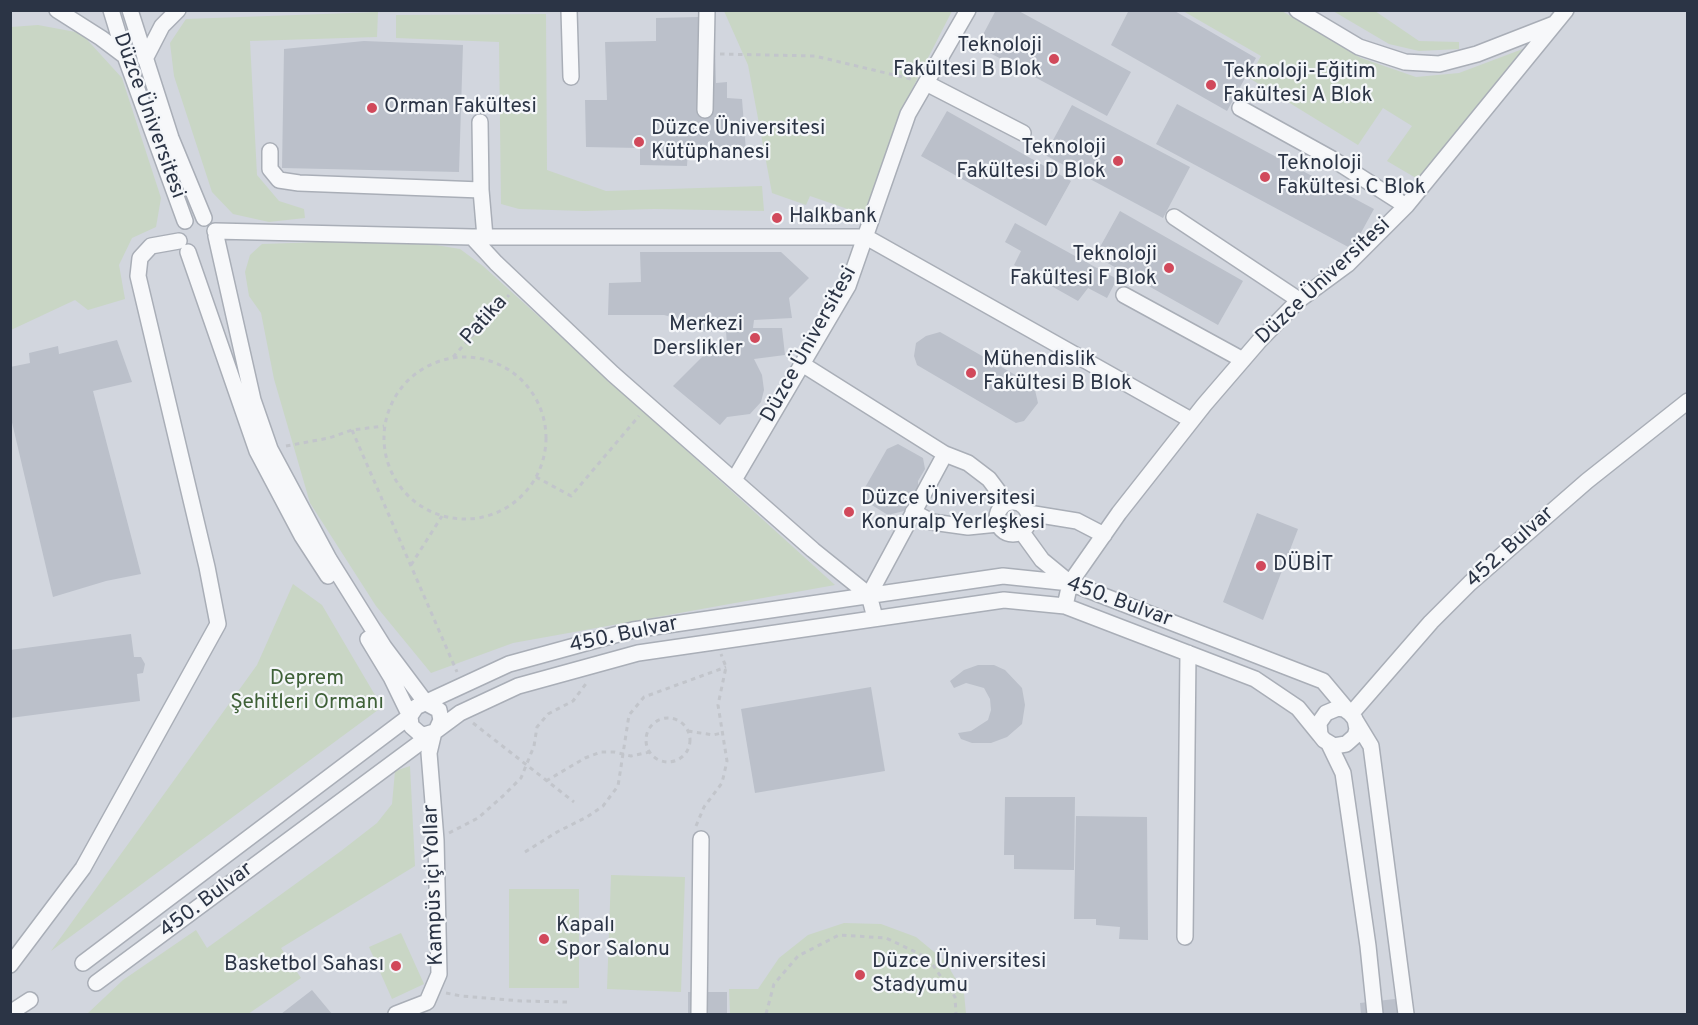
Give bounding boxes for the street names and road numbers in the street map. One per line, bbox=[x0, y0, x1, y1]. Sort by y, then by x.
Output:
street label: Düzce Üniversitesi bbox=[106, 30, 190, 202]
street label: Düzce Üniversitesi bbox=[1252, 213, 1396, 351]
street label: Düzce Üniversitesi bbox=[757, 263, 863, 427]
street label: Patika bbox=[456, 291, 514, 351]
street label: 452. Bulvar bbox=[1462, 502, 1560, 594]
street label: 450. Bulvar bbox=[1063, 572, 1175, 634]
street label: 450. Bulvar bbox=[568, 612, 680, 660]
street label: Kampüs içi Yollar bbox=[420, 804, 450, 966]
street label: 450. Bulvar bbox=[155, 858, 259, 944]

